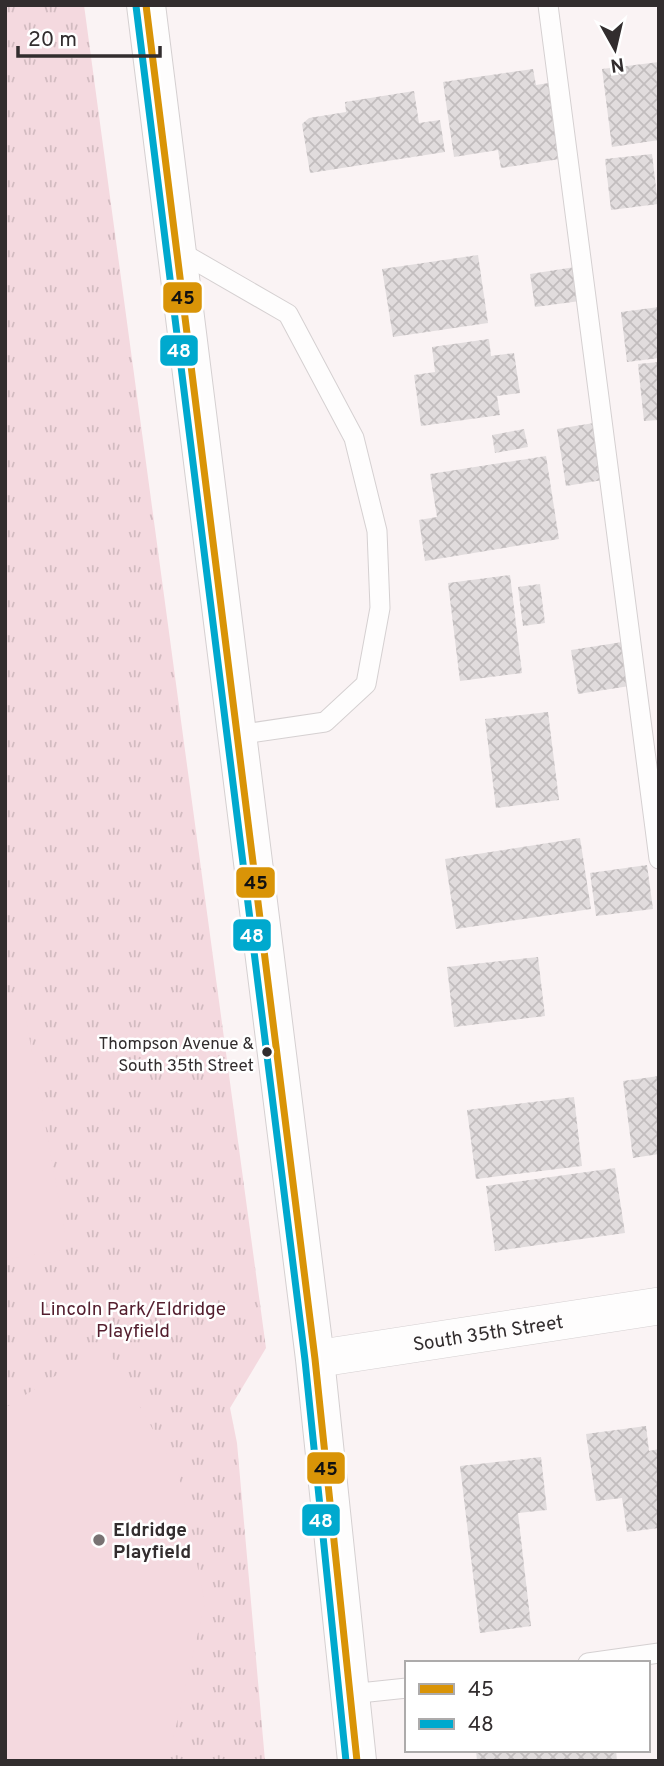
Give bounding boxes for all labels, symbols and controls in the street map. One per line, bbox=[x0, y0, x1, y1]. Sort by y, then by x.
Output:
scale bar bbox=[18, 14, 159, 58]
north arrow bbox=[580, 14, 650, 84]
text: 20 m bbox=[28, 27, 77, 54]
text: N bbox=[609, 51, 626, 77]
line badge: 45 bbox=[162, 281, 203, 314]
text: 45 bbox=[171, 287, 195, 311]
line badge: 48 bbox=[159, 334, 199, 367]
text: 48 bbox=[167, 340, 191, 364]
line badge: 45 bbox=[235, 866, 276, 899]
text: 45 bbox=[244, 872, 268, 896]
line badge: 48 bbox=[232, 918, 272, 952]
text: 48 bbox=[240, 925, 264, 949]
place label: Thompson Avenue & South 35th Street bbox=[98, 1034, 254, 1078]
marker: Thompson Avenue & South 35th Street bbox=[260, 1045, 274, 1059]
park label: Lincoln Park/Eldridge Playfield bbox=[40, 1298, 226, 1344]
street label: South 35th Street bbox=[411, 1311, 565, 1358]
line badge: 45 bbox=[306, 1451, 346, 1485]
text: 45 bbox=[314, 1458, 338, 1482]
line badge: 48 bbox=[301, 1503, 341, 1537]
text: 48 bbox=[309, 1510, 333, 1534]
place label: Eldridge Playfield bbox=[113, 1519, 191, 1565]
marker: Eldridge Playfield bbox=[91, 1532, 107, 1548]
legend bbox=[405, 1661, 650, 1752]
text: 45 bbox=[468, 1677, 494, 1704]
text: 48 bbox=[468, 1712, 494, 1739]

